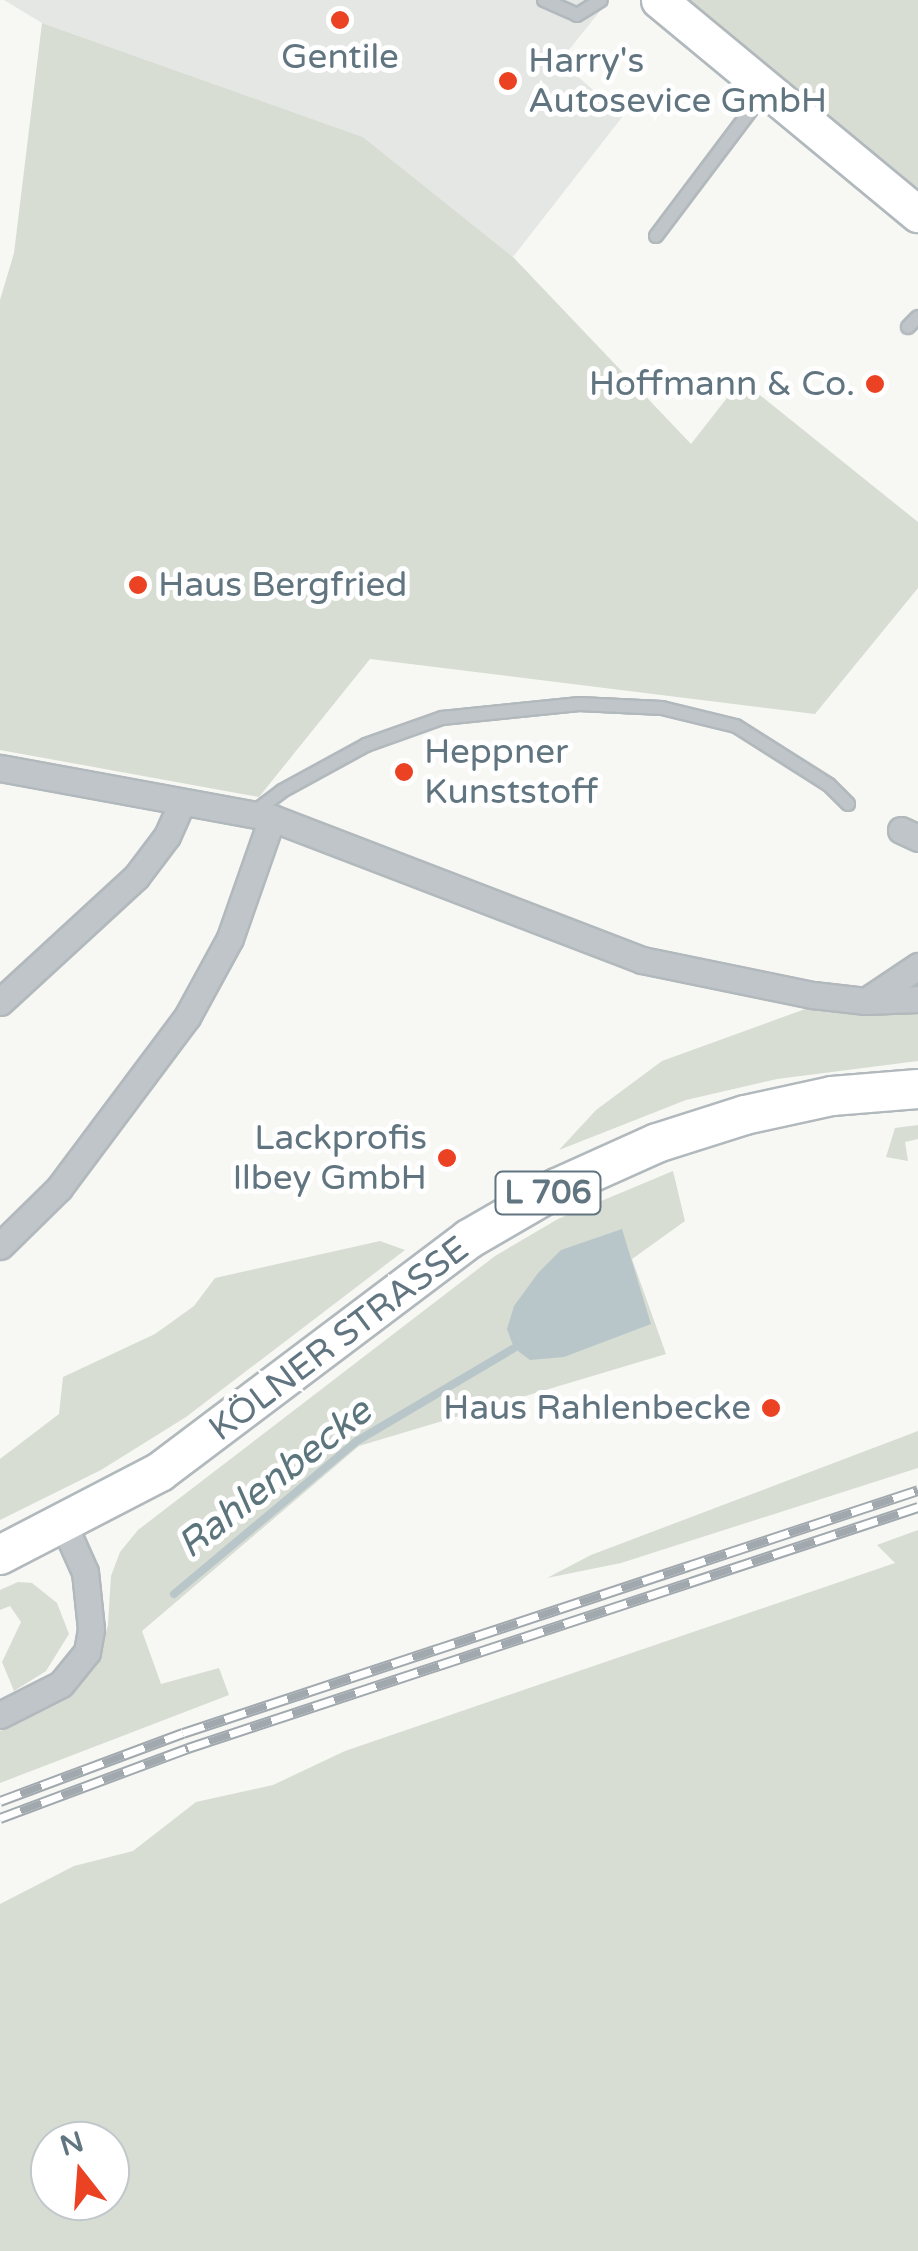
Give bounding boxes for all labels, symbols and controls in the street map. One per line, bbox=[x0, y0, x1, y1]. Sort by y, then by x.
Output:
marker: Gentile bbox=[329, 9, 351, 31]
place label: Gentile bbox=[281, 36, 399, 78]
place label: Harry's Autosevice GmbH bbox=[528, 40, 827, 122]
marker: Harry's Autosevice GmbH bbox=[497, 70, 519, 92]
place label: Hoffmann & Co. bbox=[589, 363, 855, 405]
marker: Hoffmann & Co. bbox=[864, 373, 886, 395]
place label: Haus Bergfried bbox=[158, 564, 407, 606]
marker: Haus Bergfried bbox=[127, 574, 149, 596]
place label: Heppner Kunststoff bbox=[424, 731, 598, 813]
marker: Heppner Kunststoff bbox=[393, 761, 415, 783]
place label: Lackprofis Ilbey GmbH bbox=[232, 1117, 427, 1199]
marker: Lackprofis Ilbey GmbH bbox=[436, 1147, 458, 1169]
road number: L 706 bbox=[493, 1166, 603, 1220]
street label: KÖLNER STRASSE bbox=[201, 1228, 477, 1450]
place label: Haus Rahlenbecke bbox=[443, 1387, 751, 1429]
water label: Rahlenbecke bbox=[169, 1389, 381, 1569]
marker: Haus Rahlenbecke bbox=[760, 1397, 782, 1419]
north arrow bbox=[30, 2121, 130, 2221]
text: N bbox=[56, 2125, 88, 2164]

